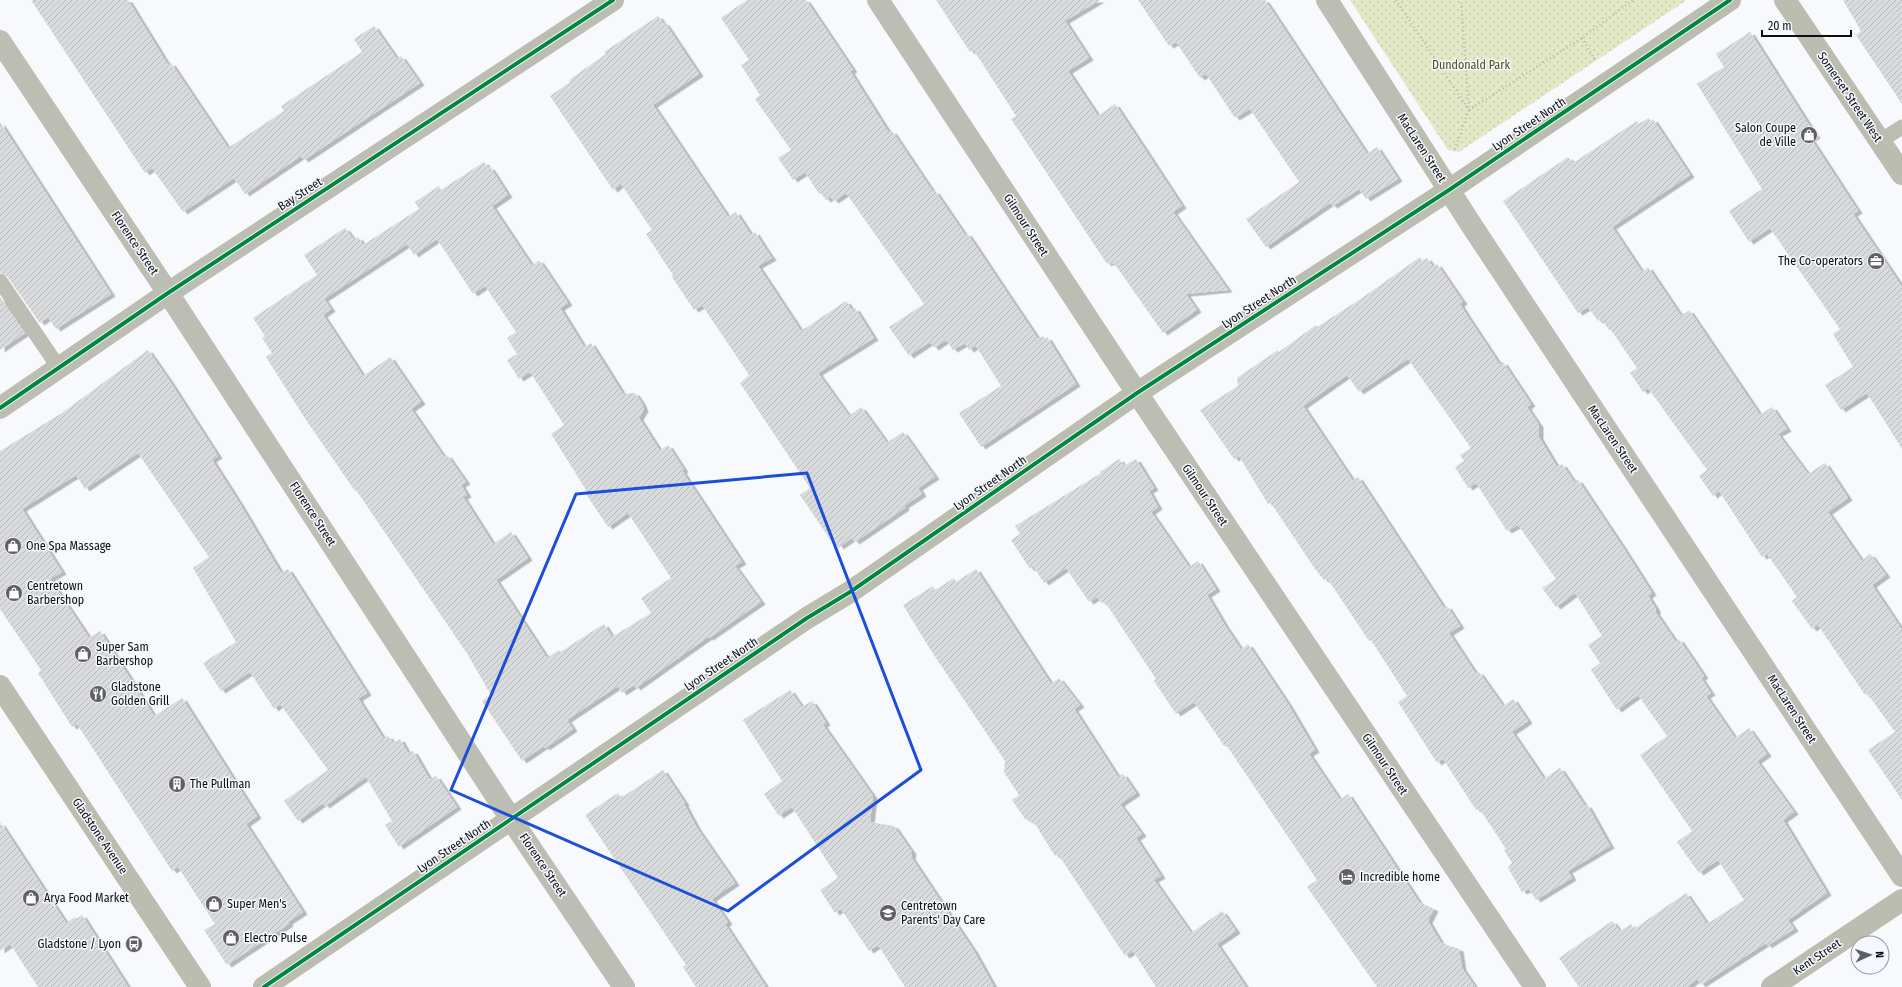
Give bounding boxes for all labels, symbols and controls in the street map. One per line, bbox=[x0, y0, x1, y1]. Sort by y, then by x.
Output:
scale bar bbox=[1762, 12, 1851, 38]
text: 20 m bbox=[1768, 19, 1792, 33]
street label: Somerset Street West bbox=[1815, 49, 1885, 145]
park label: Dundonald Park bbox=[1432, 58, 1510, 72]
street label: Lyon Street North bbox=[1490, 94, 1568, 154]
street label: MacLaren Street bbox=[1395, 111, 1449, 185]
place label: Salon Coupe de Ville bbox=[1735, 121, 1796, 149]
shop icon: Salon Coupe de Ville bbox=[1799, 125, 1819, 145]
street label: Bay Street bbox=[275, 174, 325, 213]
street label: Gilmour Street bbox=[1001, 191, 1051, 259]
street label: Florence Street bbox=[109, 208, 161, 278]
office icon: The Co-operators bbox=[1866, 251, 1886, 271]
place label: The Co-operators bbox=[1778, 254, 1863, 268]
street label: Lyon Street North bbox=[1219, 273, 1299, 331]
street label: MacLaren Street bbox=[1585, 402, 1641, 476]
street label: Lyon Street North bbox=[951, 453, 1029, 513]
street label: Gilmour Street bbox=[1179, 461, 1231, 529]
street label: Florence Street bbox=[287, 479, 339, 549]
shop icon: One Spa Massage bbox=[3, 536, 23, 556]
place label: One Spa Massage bbox=[26, 539, 111, 553]
place label: Centretown Barbershop bbox=[27, 579, 84, 607]
shop icon: Centretown Barbershop bbox=[4, 583, 24, 603]
street label: Lyon Street North bbox=[682, 634, 760, 694]
place label: Super Sam Barbershop bbox=[96, 640, 153, 668]
shop icon: Super Sam Barbershop bbox=[73, 644, 93, 664]
street label: MacLaren Street bbox=[1765, 672, 1819, 746]
place label: Gladstone Golden Grill bbox=[111, 680, 169, 708]
restaurant icon: Gladstone Golden Grill bbox=[88, 684, 108, 704]
street label: Gilmour Street bbox=[1359, 730, 1411, 798]
building icon: The Pullman bbox=[167, 774, 187, 794]
place label: The Pullman bbox=[190, 777, 251, 791]
street label: Gladstone Avenue bbox=[69, 795, 131, 877]
street label: Lyon Street North bbox=[415, 816, 493, 876]
street label: Florence Street bbox=[517, 830, 569, 900]
hotel icon: Incredible home bbox=[1337, 867, 1357, 887]
place label: Incredible home bbox=[1360, 870, 1440, 884]
shop icon: Arya Food Market bbox=[21, 888, 41, 908]
place label: Arya Food Market bbox=[44, 891, 129, 905]
shop icon: Super Men's bbox=[204, 894, 224, 914]
place label: Super Men's bbox=[227, 897, 287, 911]
place label: Centretown Parents' Day Care bbox=[901, 899, 985, 927]
school or university icon: Centretown Parents' Day Care bbox=[878, 903, 898, 923]
shop icon: Electro Pulse bbox=[221, 928, 241, 948]
place label: Electro Pulse bbox=[244, 931, 307, 945]
bus stop icon: Gladstone / Lyon bbox=[124, 934, 144, 954]
north arrow bbox=[1850, 935, 1890, 975]
street label: Kent Street bbox=[1790, 936, 1844, 978]
place label: Gladstone / Lyon bbox=[38, 937, 121, 951]
text: N bbox=[1873, 951, 1886, 958]

